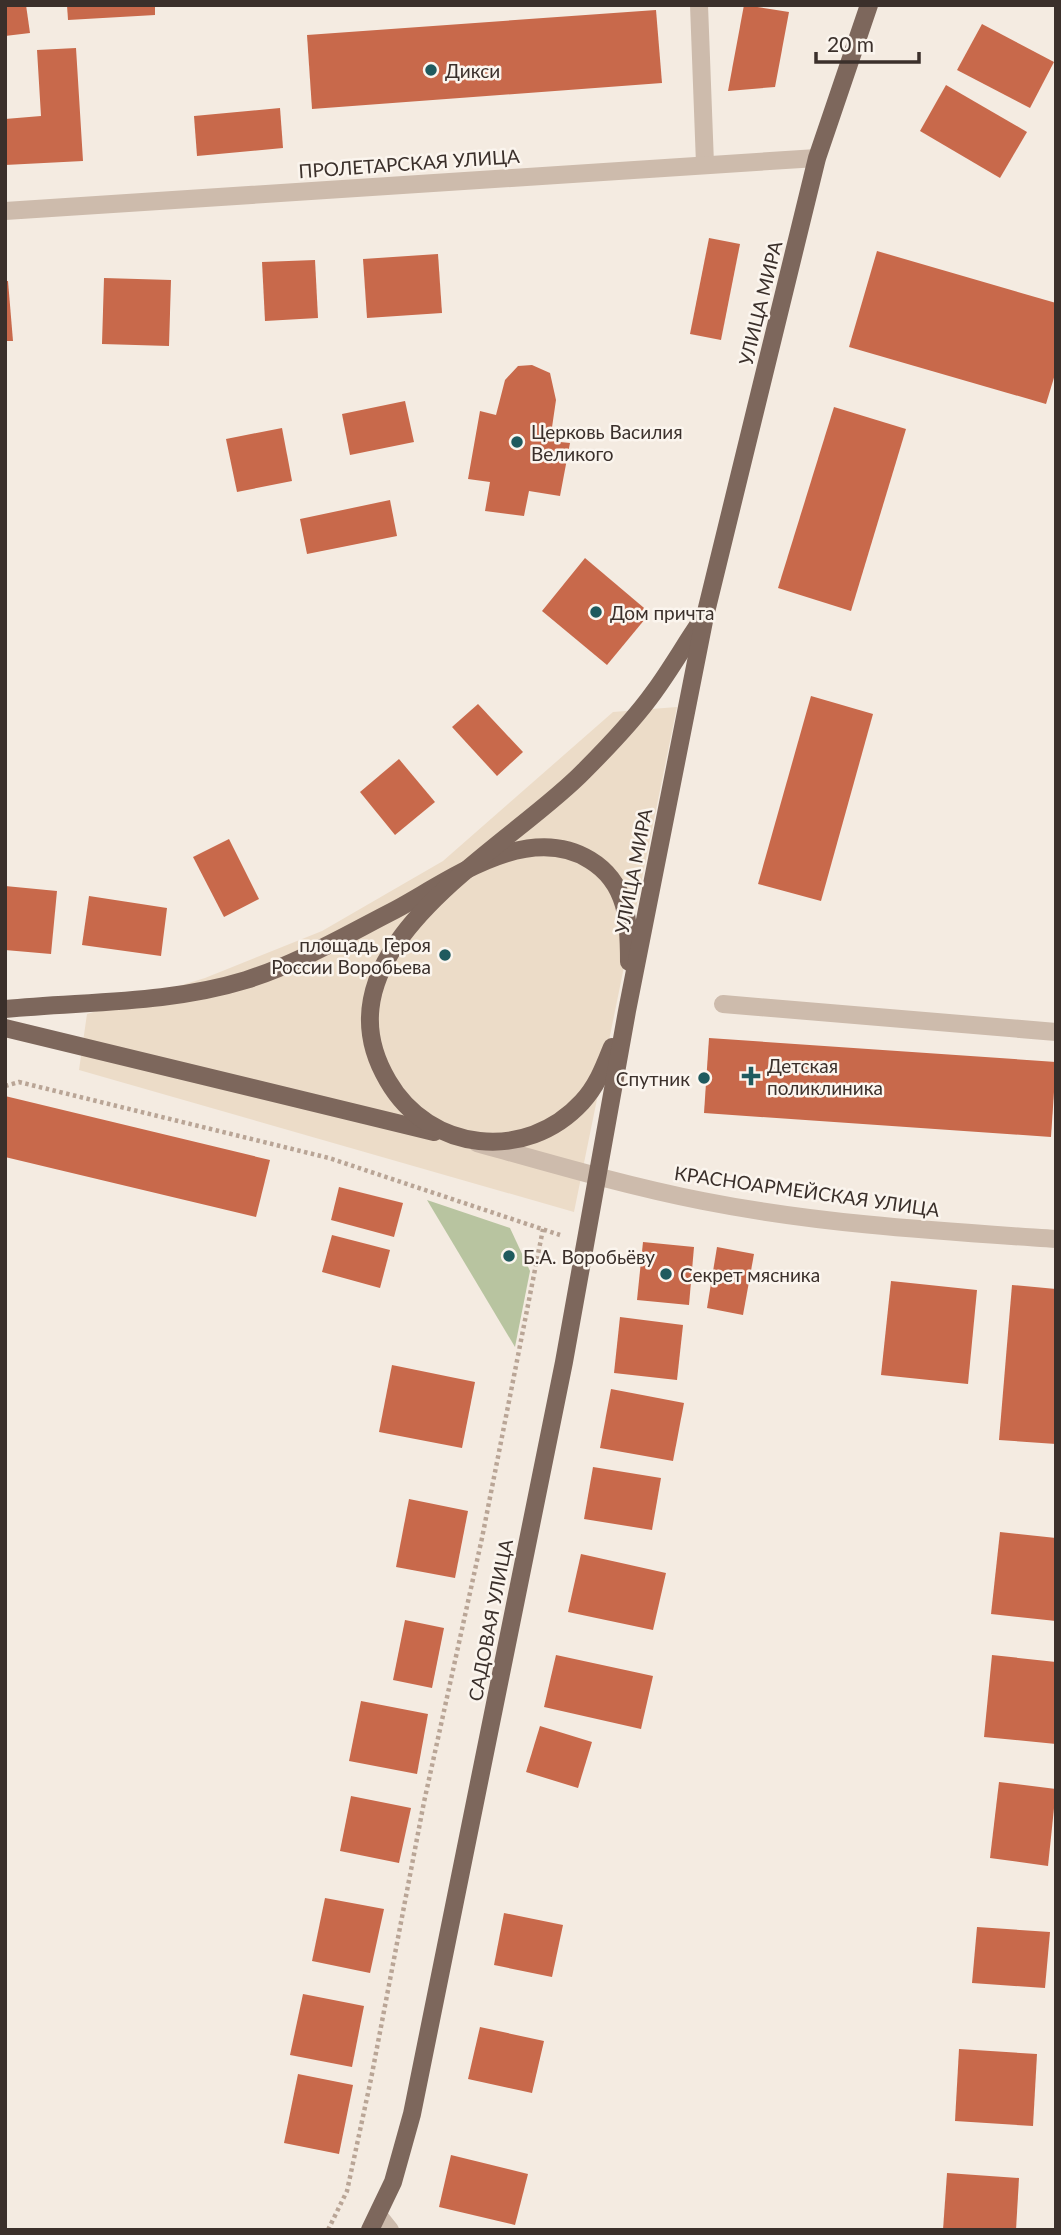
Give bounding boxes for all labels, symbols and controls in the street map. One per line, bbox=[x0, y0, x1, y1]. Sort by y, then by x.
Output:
scale bar bbox=[816, 21, 919, 65]
text: 20 m bbox=[827, 31, 874, 56]
place label: Дикси bbox=[445, 59, 500, 82]
marker: Дикси bbox=[423, 62, 439, 78]
street label: ПРОЛЕТАРСКАЯ УЛИЦА bbox=[298, 144, 520, 182]
street label: УЛИЦА МИРА bbox=[733, 238, 787, 367]
place label: Церковь Василия Великого bbox=[531, 420, 683, 465]
marker: Церковь Василия Великого bbox=[509, 434, 525, 450]
place label: Дом причта bbox=[610, 601, 714, 624]
marker: Дом причта bbox=[588, 604, 604, 620]
street label: УЛИЦА МИРА bbox=[610, 806, 656, 936]
place label: площадь Героя России Воробьева bbox=[271, 933, 431, 978]
marker: площадь Героя России Воробьева bbox=[437, 947, 453, 963]
place label: Детская поликлиника bbox=[767, 1054, 883, 1099]
marker: Детская поликлиника bbox=[741, 1066, 761, 1086]
place label: Спутник bbox=[616, 1067, 690, 1090]
marker: Спутник bbox=[696, 1070, 712, 1086]
street label: КРАСНОАРМЕЙСКАЯ УЛИЦА bbox=[673, 1161, 941, 1221]
place label: Б.А. Воробьёву bbox=[523, 1245, 655, 1268]
marker: Б.А. Воробьёву bbox=[501, 1248, 517, 1264]
place label: Секрет мясника bbox=[680, 1263, 820, 1286]
marker: Секрет мясника bbox=[658, 1266, 674, 1282]
street label: САДОВАЯ УЛИЦА bbox=[463, 1537, 517, 1703]

